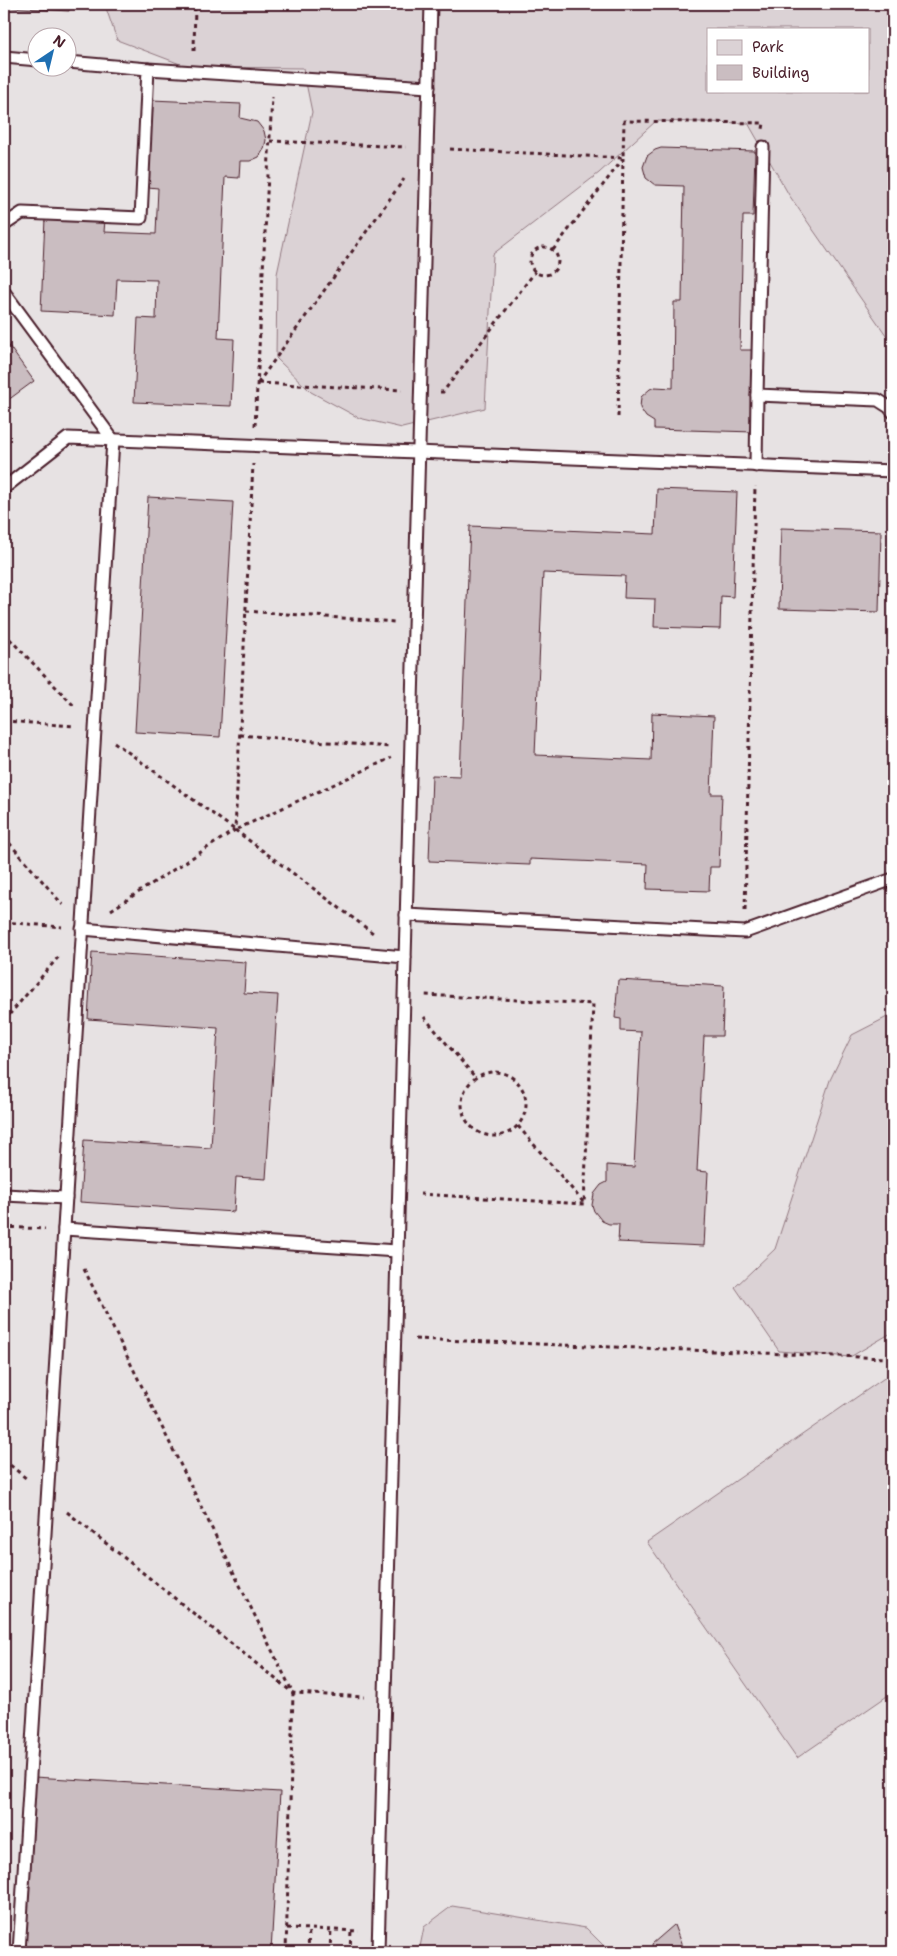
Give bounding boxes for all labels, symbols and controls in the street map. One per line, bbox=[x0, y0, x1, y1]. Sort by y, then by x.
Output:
north arrow bbox=[28, 28, 78, 78]
legend bbox=[707, 28, 870, 92]
text: N bbox=[50, 31, 69, 52]
text: Park bbox=[752, 37, 784, 57]
text: Building bbox=[752, 63, 809, 83]

